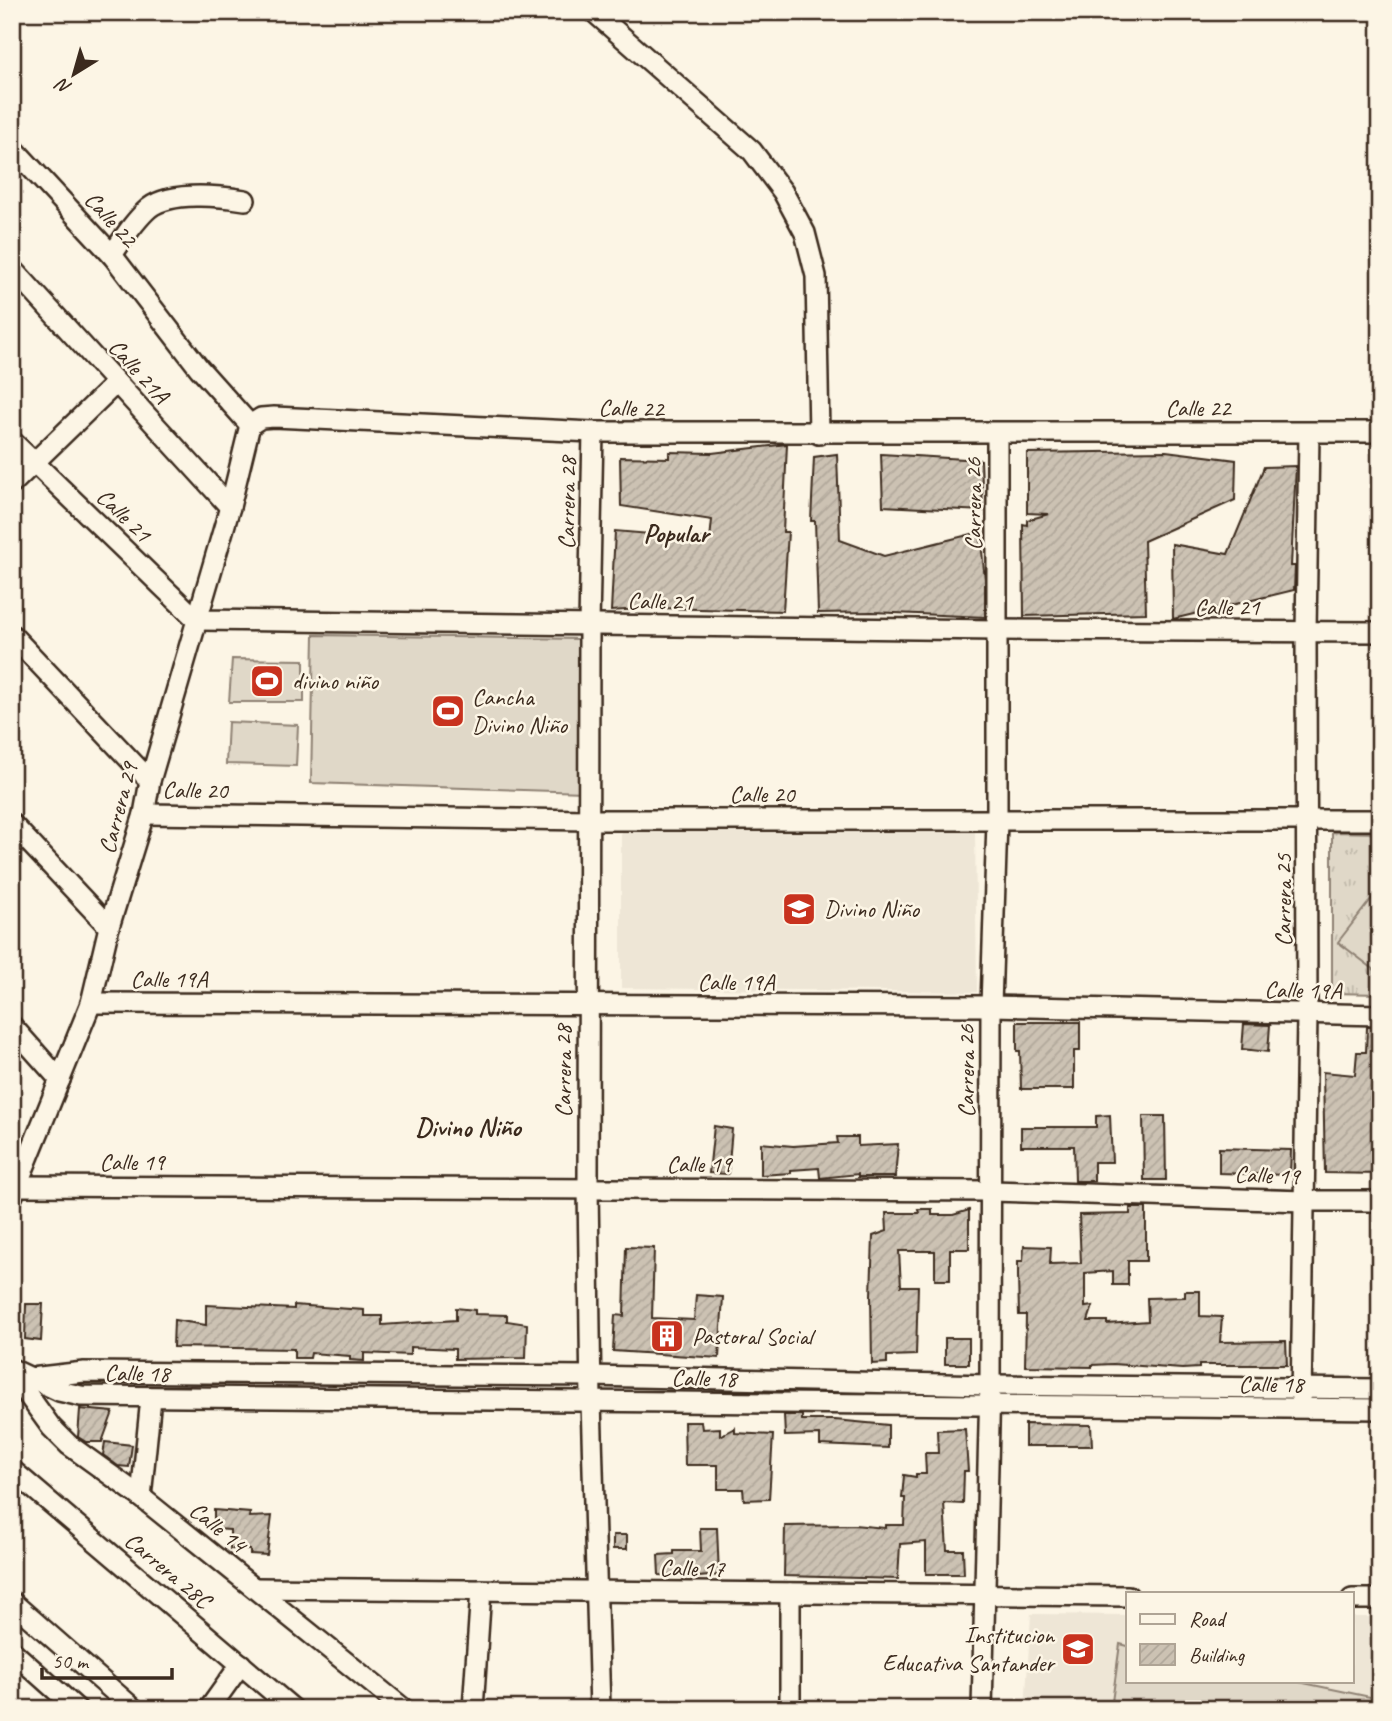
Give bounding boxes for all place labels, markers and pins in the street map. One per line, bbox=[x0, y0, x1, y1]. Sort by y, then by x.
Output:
sports icon: divino niño bbox=[248, 662, 286, 700]
place label: divino niño bbox=[292, 666, 380, 696]
place label: Cancha Divino Niño bbox=[472, 682, 569, 740]
sports icon: Cancha Divino Niño bbox=[429, 692, 467, 730]
school or university icon: Divino Niño bbox=[780, 890, 818, 928]
place label: Divino Niño bbox=[824, 894, 921, 924]
building icon: Pastoral Social bbox=[648, 1317, 686, 1355]
place label: Pastoral Social bbox=[692, 1321, 816, 1351]
place label: Institucion Educativa Santander bbox=[882, 1620, 1056, 1678]
school or university icon: Institucion Educativa Santander bbox=[1059, 1630, 1097, 1668]

